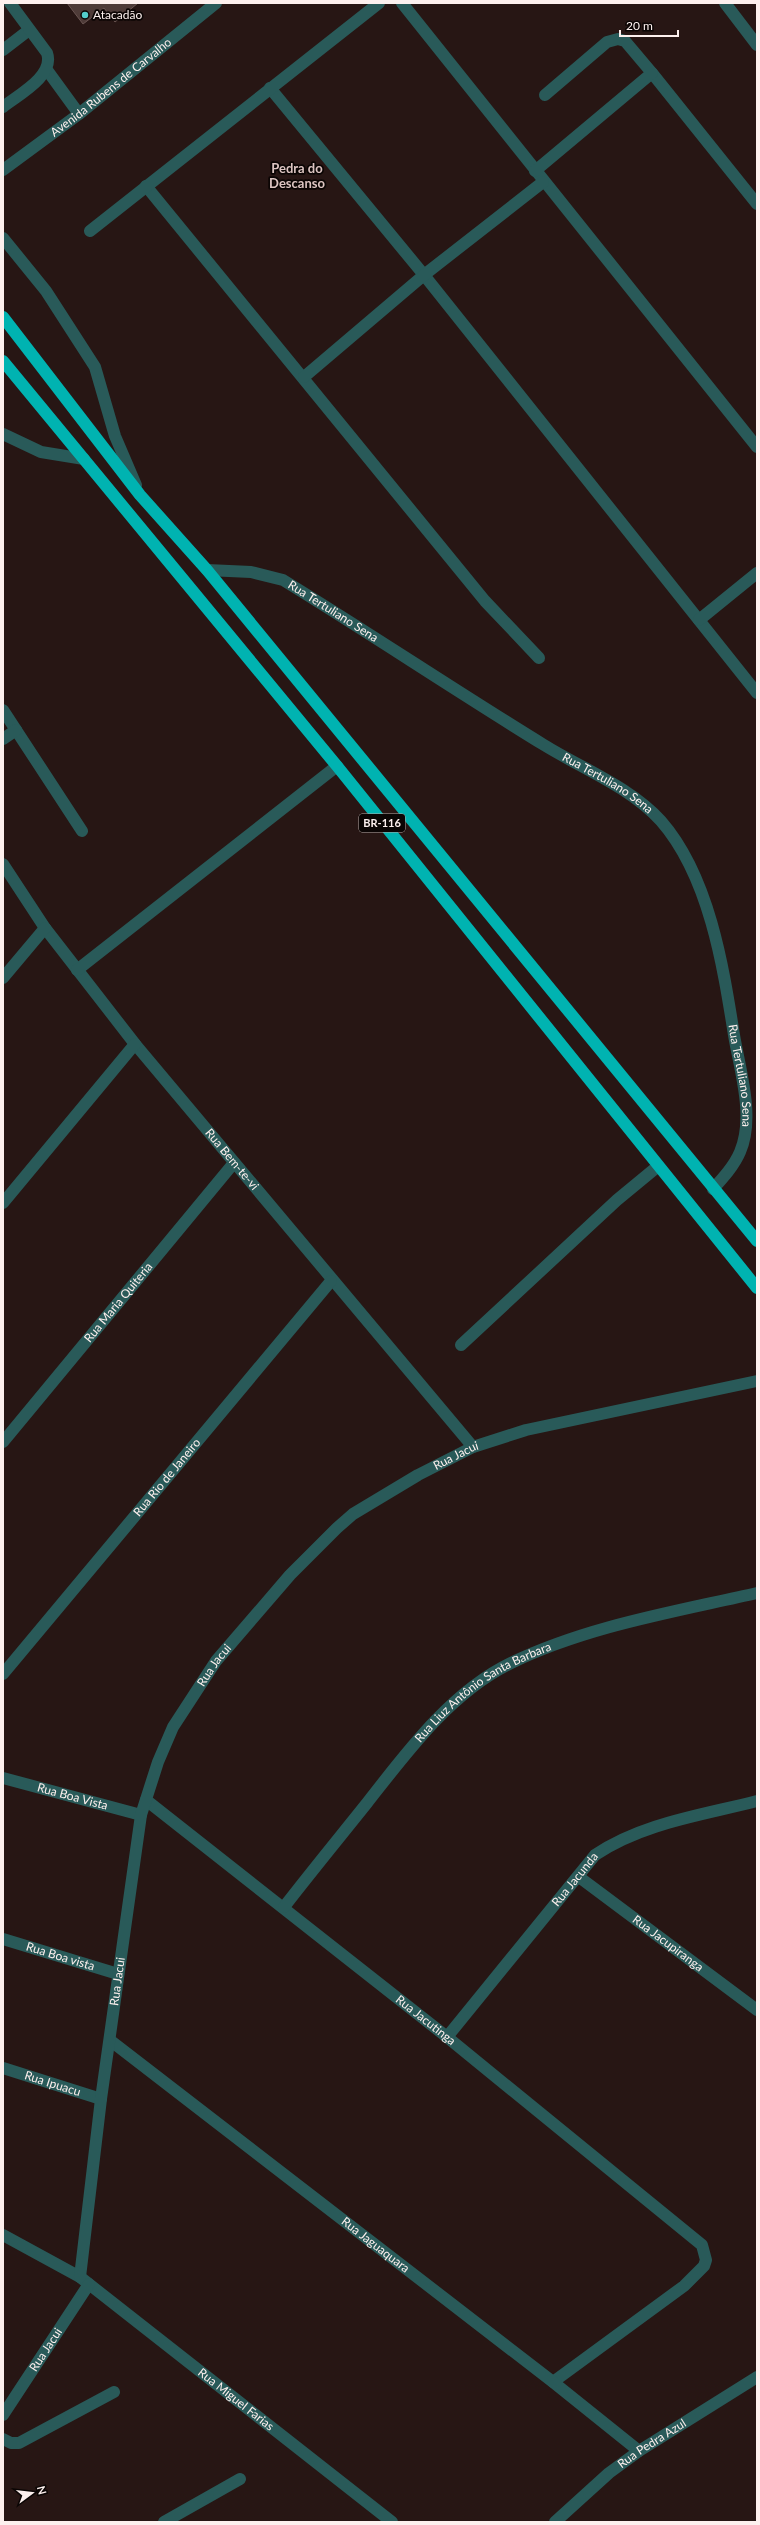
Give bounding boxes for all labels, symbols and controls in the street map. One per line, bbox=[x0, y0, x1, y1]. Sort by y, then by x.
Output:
place label: Atacadão bbox=[93, 7, 142, 22]
marker: Atacadão bbox=[80, 10, 90, 20]
scale bar bbox=[620, 12, 678, 38]
text: 20 m bbox=[626, 18, 653, 33]
street label: Avenida Rubens de Carvalho bbox=[47, 34, 174, 140]
district label: Pedra do Descanso bbox=[269, 160, 325, 191]
street label: Rua Tertuliano Sena bbox=[285, 577, 381, 645]
street label: Rua Tertuliano Sena bbox=[560, 749, 656, 816]
road number: BR-116 bbox=[359, 814, 405, 832]
street label: Rua Tertuliano Sena bbox=[725, 1023, 754, 1127]
street label: Rua Bem-te-vi bbox=[202, 1125, 262, 1193]
street label: Rua Maria Quiteria bbox=[81, 1259, 155, 1345]
street label: Rua Rio de Janeiro bbox=[130, 1435, 204, 1519]
street label: Rua Jacui bbox=[430, 1438, 480, 1473]
street label: Rua Liuz Antônio Santa Barbara bbox=[411, 1639, 553, 1745]
street label: Rua Jacui bbox=[193, 1641, 234, 1689]
street label: Rua Boa Vista bbox=[36, 1780, 110, 1813]
street label: Rua Jacunda bbox=[548, 1849, 601, 1909]
street label: Rua Jacupiranga bbox=[630, 1912, 707, 1974]
street label: Rua Boa vista bbox=[24, 1939, 97, 1973]
street label: Rua Jacui bbox=[106, 1956, 128, 2007]
street label: Rua Jacutinga bbox=[393, 1992, 459, 2048]
street label: Rua Ipuacu bbox=[23, 2067, 83, 2099]
street label: Rua Jaguaquara bbox=[339, 2214, 413, 2276]
street label: Rua Jacui bbox=[26, 2325, 65, 2374]
street label: Rua Miguel Farias bbox=[195, 2365, 277, 2434]
street label: Rua Pedra Azul bbox=[614, 2415, 689, 2471]
north arrow bbox=[12, 2473, 52, 2513]
text: N bbox=[35, 2485, 50, 2496]

